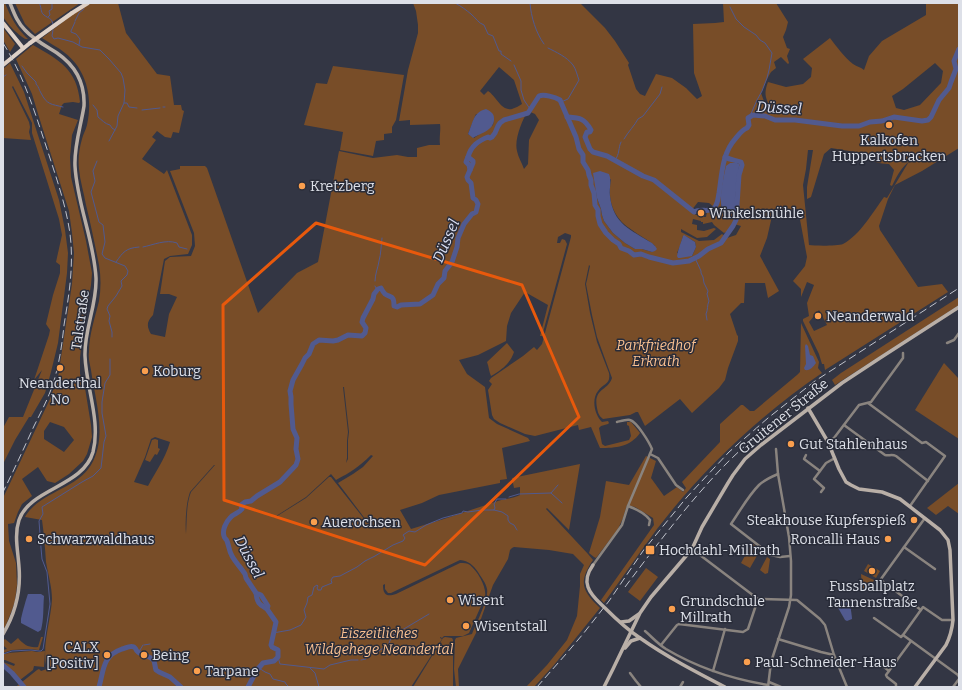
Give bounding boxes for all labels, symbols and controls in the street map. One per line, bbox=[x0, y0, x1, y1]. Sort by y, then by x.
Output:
water label: Düssel bbox=[756, 98, 802, 118]
marker: Kalkofen Huppertsbracken bbox=[884, 120, 894, 130]
place label: Kalkofen Huppertsbracken bbox=[832, 132, 946, 165]
place label: Kretzberg bbox=[310, 178, 375, 195]
marker: Kretzberg bbox=[297, 181, 307, 191]
place label: Winkelsmühle bbox=[709, 205, 804, 222]
marker: Winkelsmühle bbox=[696, 208, 706, 218]
water label: Düssel bbox=[429, 217, 463, 265]
street label: Talstraße bbox=[68, 289, 93, 351]
place label: Neanderwald bbox=[826, 308, 914, 325]
marker: Neanderwald bbox=[813, 311, 823, 321]
park label: Parkfriedhof Erkrath bbox=[616, 337, 698, 370]
marker: Neanderthal No bbox=[55, 363, 65, 373]
place label: Koburg bbox=[153, 363, 201, 380]
marker: Koburg bbox=[140, 366, 150, 376]
place label: Neanderthal No bbox=[19, 375, 101, 408]
street label: Gruitener Straße bbox=[735, 375, 832, 458]
place label: Gut Stahlenhaus bbox=[799, 436, 908, 453]
marker: Gut Stahlenhaus bbox=[786, 439, 796, 449]
place label: Steakhouse Kupferspieß bbox=[746, 512, 906, 529]
place label: Auerochsen bbox=[322, 514, 401, 531]
marker: Steakhouse Kupferspieß bbox=[909, 515, 919, 525]
marker: Auerochsen bbox=[309, 517, 319, 527]
place label: Schwarzwaldhaus bbox=[37, 531, 154, 548]
place label: Roncalli Haus bbox=[791, 531, 880, 548]
water label: Düssel bbox=[230, 533, 268, 581]
marker: Schwarzwaldhaus bbox=[24, 534, 34, 544]
marker: Roncalli Haus bbox=[883, 534, 893, 544]
place label: Hochdahl-Millrath bbox=[659, 542, 781, 559]
marker: Hochdahl-Millrath bbox=[644, 544, 656, 556]
marker: Fussballplatz Tannenstraße bbox=[867, 566, 877, 576]
place label: Fussballplatz Tannenstraße bbox=[826, 578, 918, 611]
place label: Wisent bbox=[458, 592, 504, 609]
place label: Grundschule Millrath bbox=[680, 593, 765, 626]
marker: Wisent bbox=[445, 595, 455, 605]
marker: Grundschule Millrath bbox=[667, 604, 677, 614]
place label: Wisentstall bbox=[474, 618, 547, 635]
marker: Wisentstall bbox=[461, 621, 471, 631]
park label: Eiszeitliches Wildgehege Neandertal bbox=[304, 625, 454, 658]
place label: CALX [Positiv] bbox=[46, 639, 99, 672]
place label: Being bbox=[152, 647, 190, 664]
marker: CALX [Positiv] bbox=[102, 650, 112, 660]
marker: Being bbox=[139, 650, 149, 660]
place label: Paul-Schneider-Haus bbox=[755, 654, 897, 671]
marker: Paul-Schneider-Haus bbox=[742, 657, 752, 667]
place label: Tarpane bbox=[205, 663, 259, 680]
marker: Tarpane bbox=[192, 666, 202, 676]

